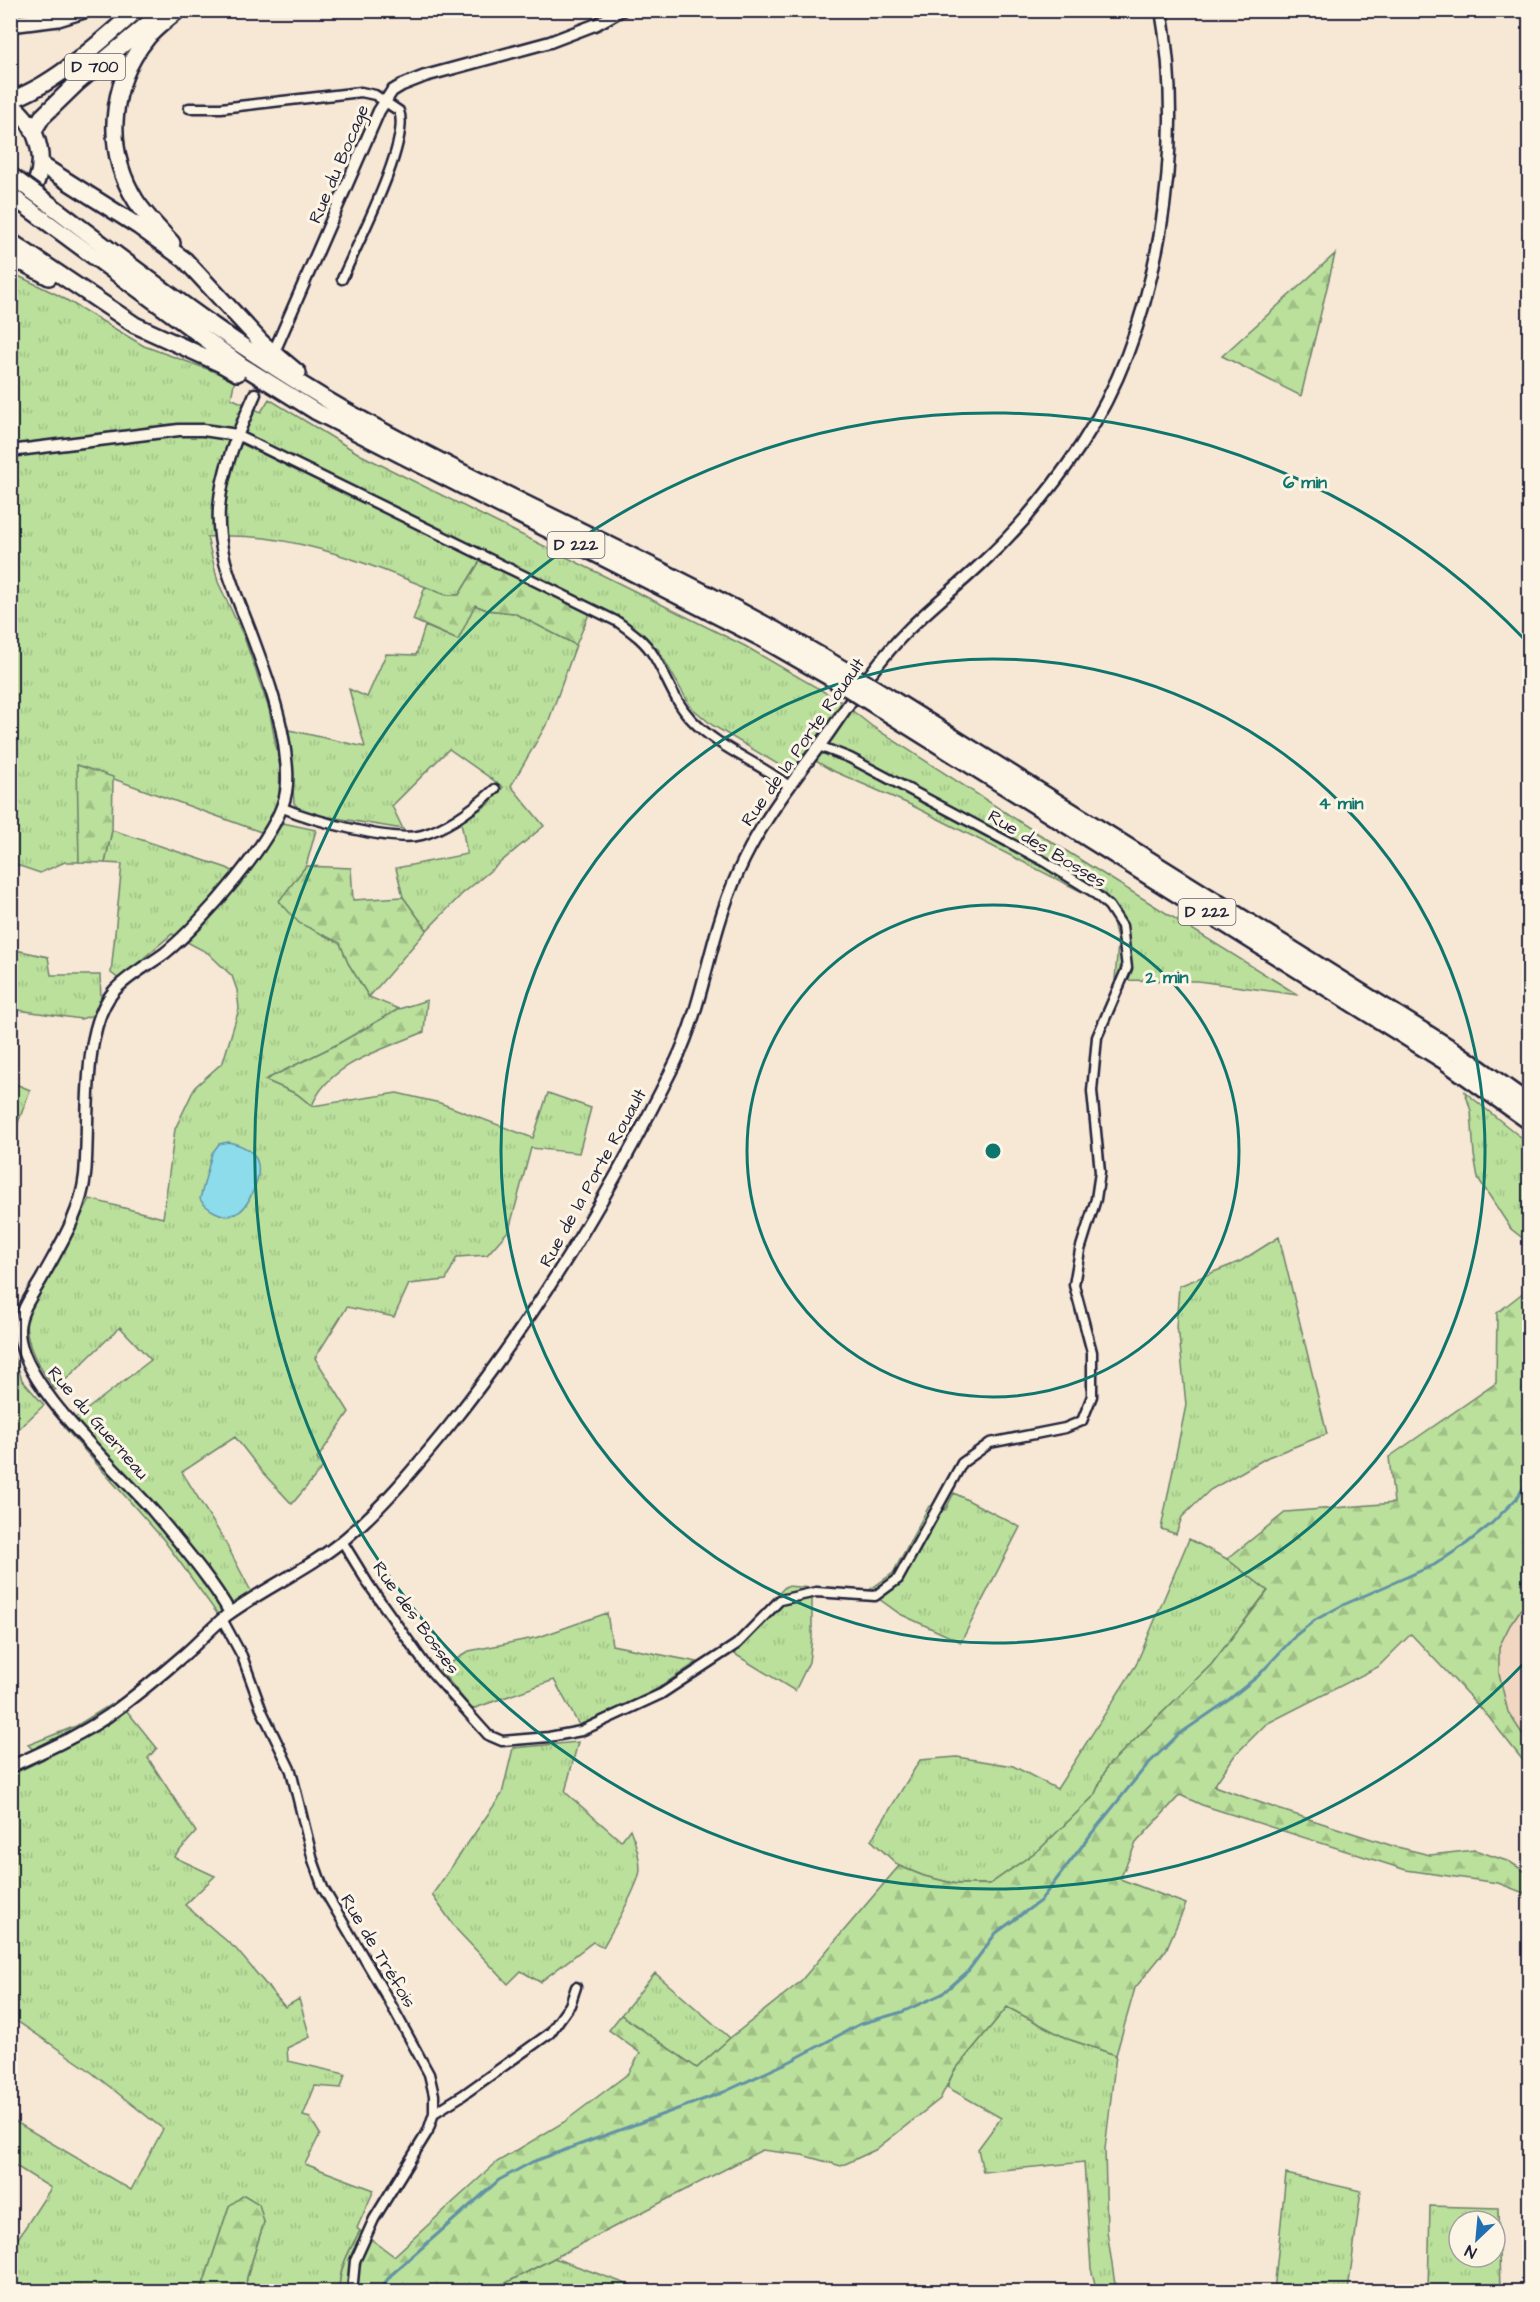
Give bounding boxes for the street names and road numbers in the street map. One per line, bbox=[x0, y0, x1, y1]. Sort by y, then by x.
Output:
road number: D 700 bbox=[65, 54, 125, 80]
street label: Rue du Bocage bbox=[303, 100, 376, 228]
road number: D 222 bbox=[548, 532, 604, 558]
street label: Rue de la Porte Rouault bbox=[735, 652, 871, 831]
street label: Rue des Bosses bbox=[983, 804, 1111, 894]
road number: D 222 bbox=[1178, 899, 1236, 925]
street label: Rue de la Porte Rouault bbox=[533, 1084, 653, 1272]
street label: Rue du Guerneau bbox=[42, 1361, 154, 1485]
street label: Rue des Bosses bbox=[367, 1556, 465, 1680]
street label: Rue de Tréfois bbox=[334, 1889, 422, 2013]

